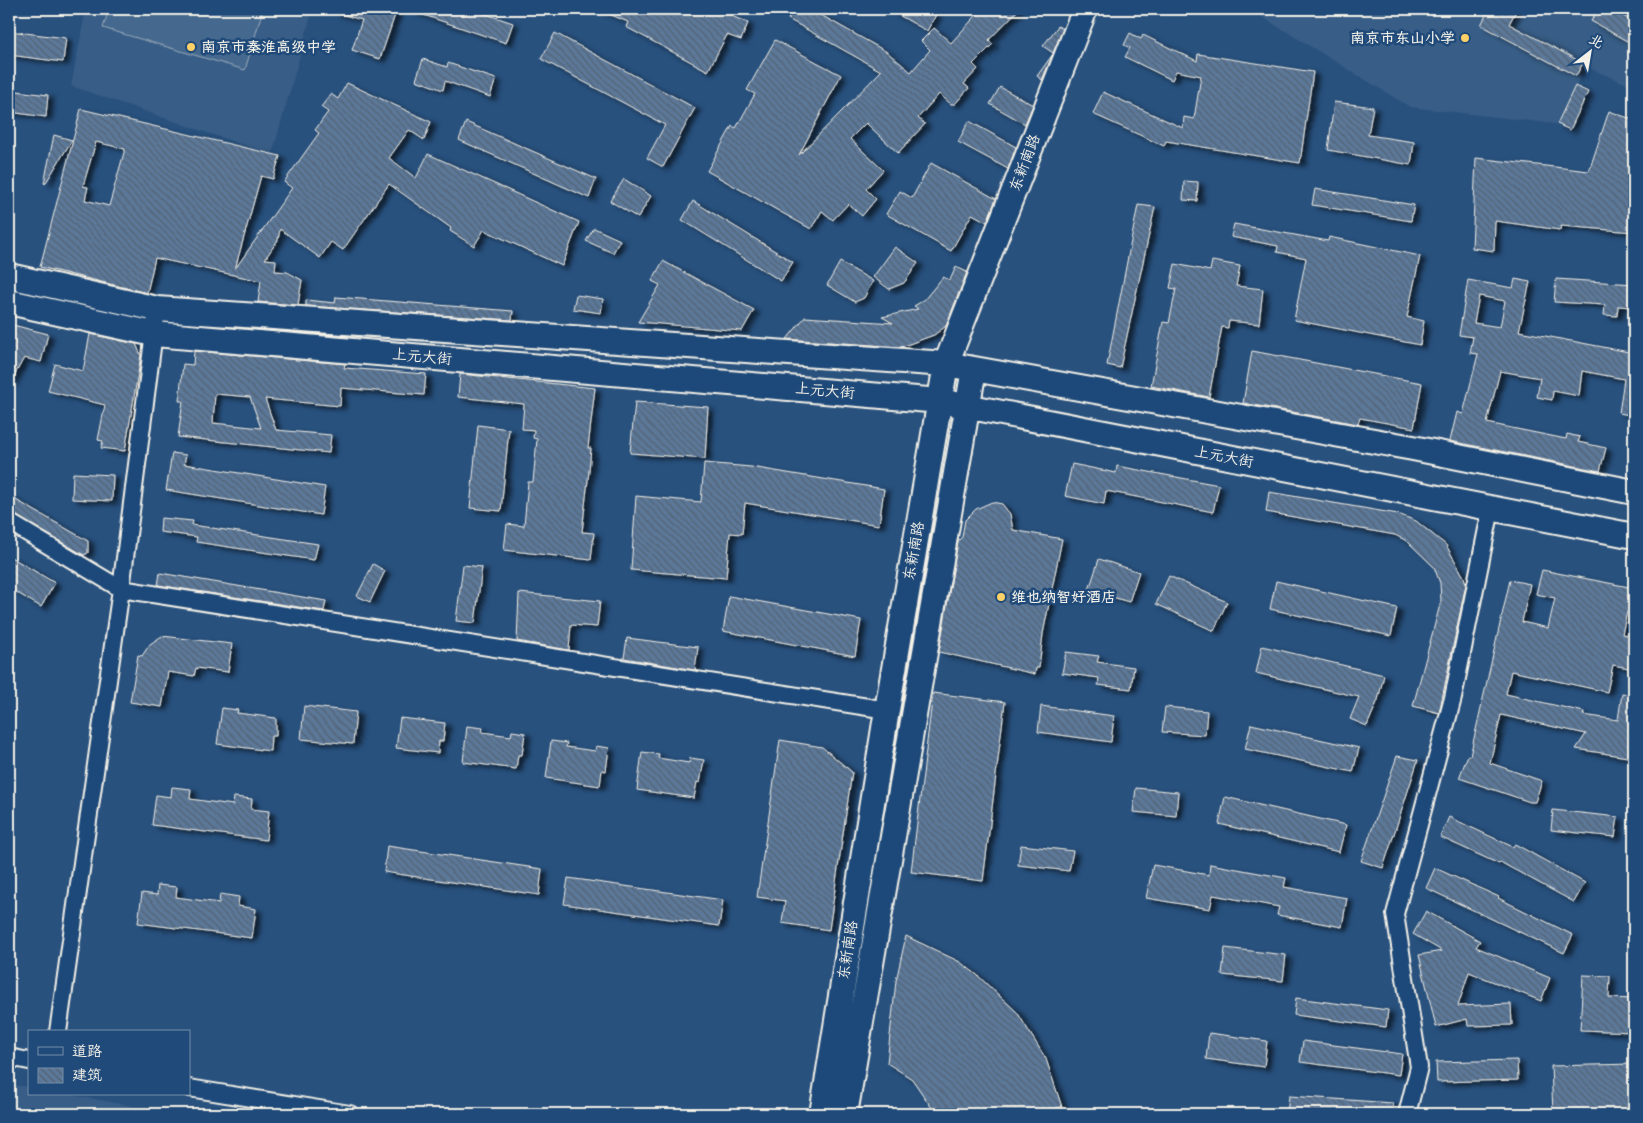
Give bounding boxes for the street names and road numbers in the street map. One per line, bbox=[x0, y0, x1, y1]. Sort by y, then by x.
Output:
street label: 东新南路 bbox=[1005, 132, 1045, 194]
street label: 上元大街 bbox=[391, 345, 453, 369]
street label: 上元大街 bbox=[794, 379, 856, 403]
street label: 上元大街 bbox=[1193, 442, 1255, 472]
street label: 东新南路 bbox=[899, 520, 929, 582]
street label: 东新南路 bbox=[834, 919, 862, 981]

